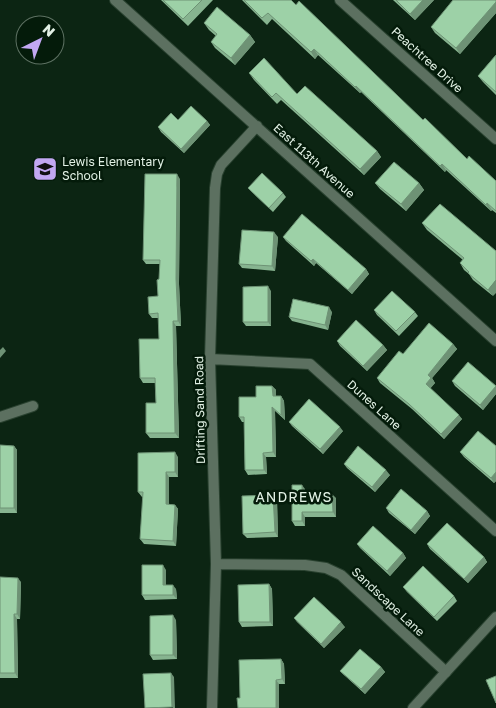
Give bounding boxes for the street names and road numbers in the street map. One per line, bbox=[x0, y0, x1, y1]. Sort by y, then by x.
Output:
street label: Peachtree Drive bbox=[388, 24, 466, 96]
street label: East 113th Avenue bbox=[271, 120, 358, 201]
street label: Drifting Sand Road bbox=[191, 356, 208, 464]
street label: Dunes Lane bbox=[344, 376, 404, 433]
street label: Sandscape Lane bbox=[349, 564, 428, 639]

